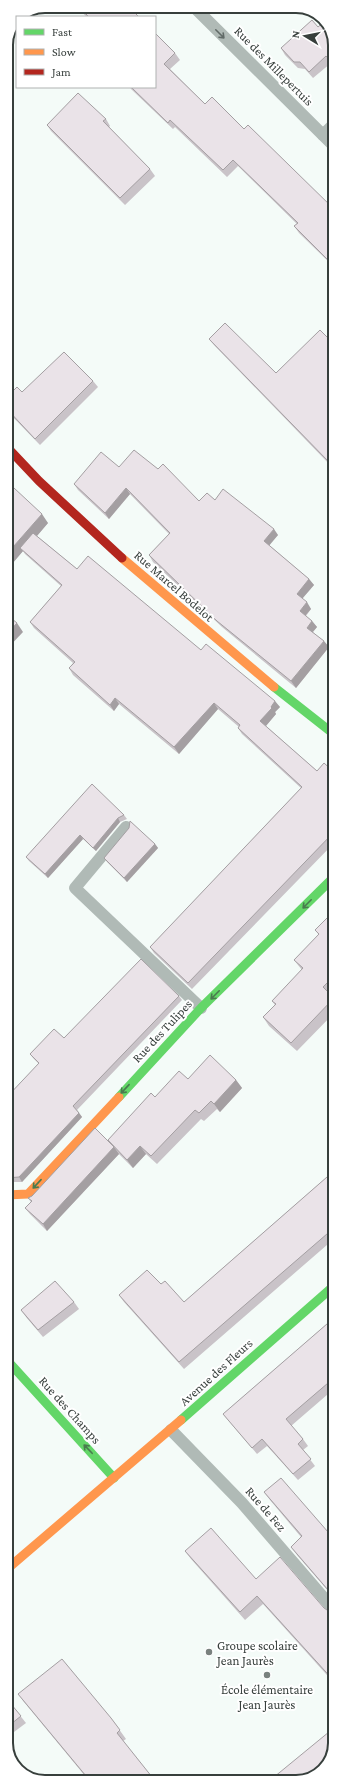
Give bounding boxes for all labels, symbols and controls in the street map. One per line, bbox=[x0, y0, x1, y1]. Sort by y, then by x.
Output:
legend bbox=[16, 16, 156, 88]
north arrow bbox=[285, 16, 325, 56]
street label: Rue des Millepertuis bbox=[231, 23, 317, 109]
text: Fast bbox=[52, 25, 73, 39]
one-way arrow bbox=[215, 29, 225, 38]
text: N bbox=[289, 29, 302, 39]
text: Slow bbox=[52, 45, 76, 59]
text: Jam bbox=[51, 65, 71, 79]
street label: Rue Marcel Bodelot bbox=[131, 547, 217, 625]
one-way arrow bbox=[302, 899, 312, 908]
one-way arrow bbox=[210, 990, 220, 1000]
street label: Rue des Tulipes bbox=[129, 996, 195, 1066]
one-way arrow bbox=[121, 1084, 130, 1095]
one-way arrow bbox=[32, 1179, 41, 1190]
street label: Avenue des Fleurs bbox=[176, 1335, 256, 1409]
street label: Rue des Champs bbox=[36, 1373, 104, 1447]
one-way arrow bbox=[84, 1444, 93, 1455]
street label: Rue de Fez bbox=[242, 1484, 290, 1535]
place label: Groupe scolaire Jean Jaurès bbox=[216, 1638, 298, 1668]
marker: Groupe scolaire Jean Jaurès bbox=[204, 1647, 214, 1657]
marker: École élémentaire Jean Jaurès bbox=[262, 1670, 272, 1680]
place label: École élémentaire Jean Jaurès bbox=[221, 1682, 313, 1712]

